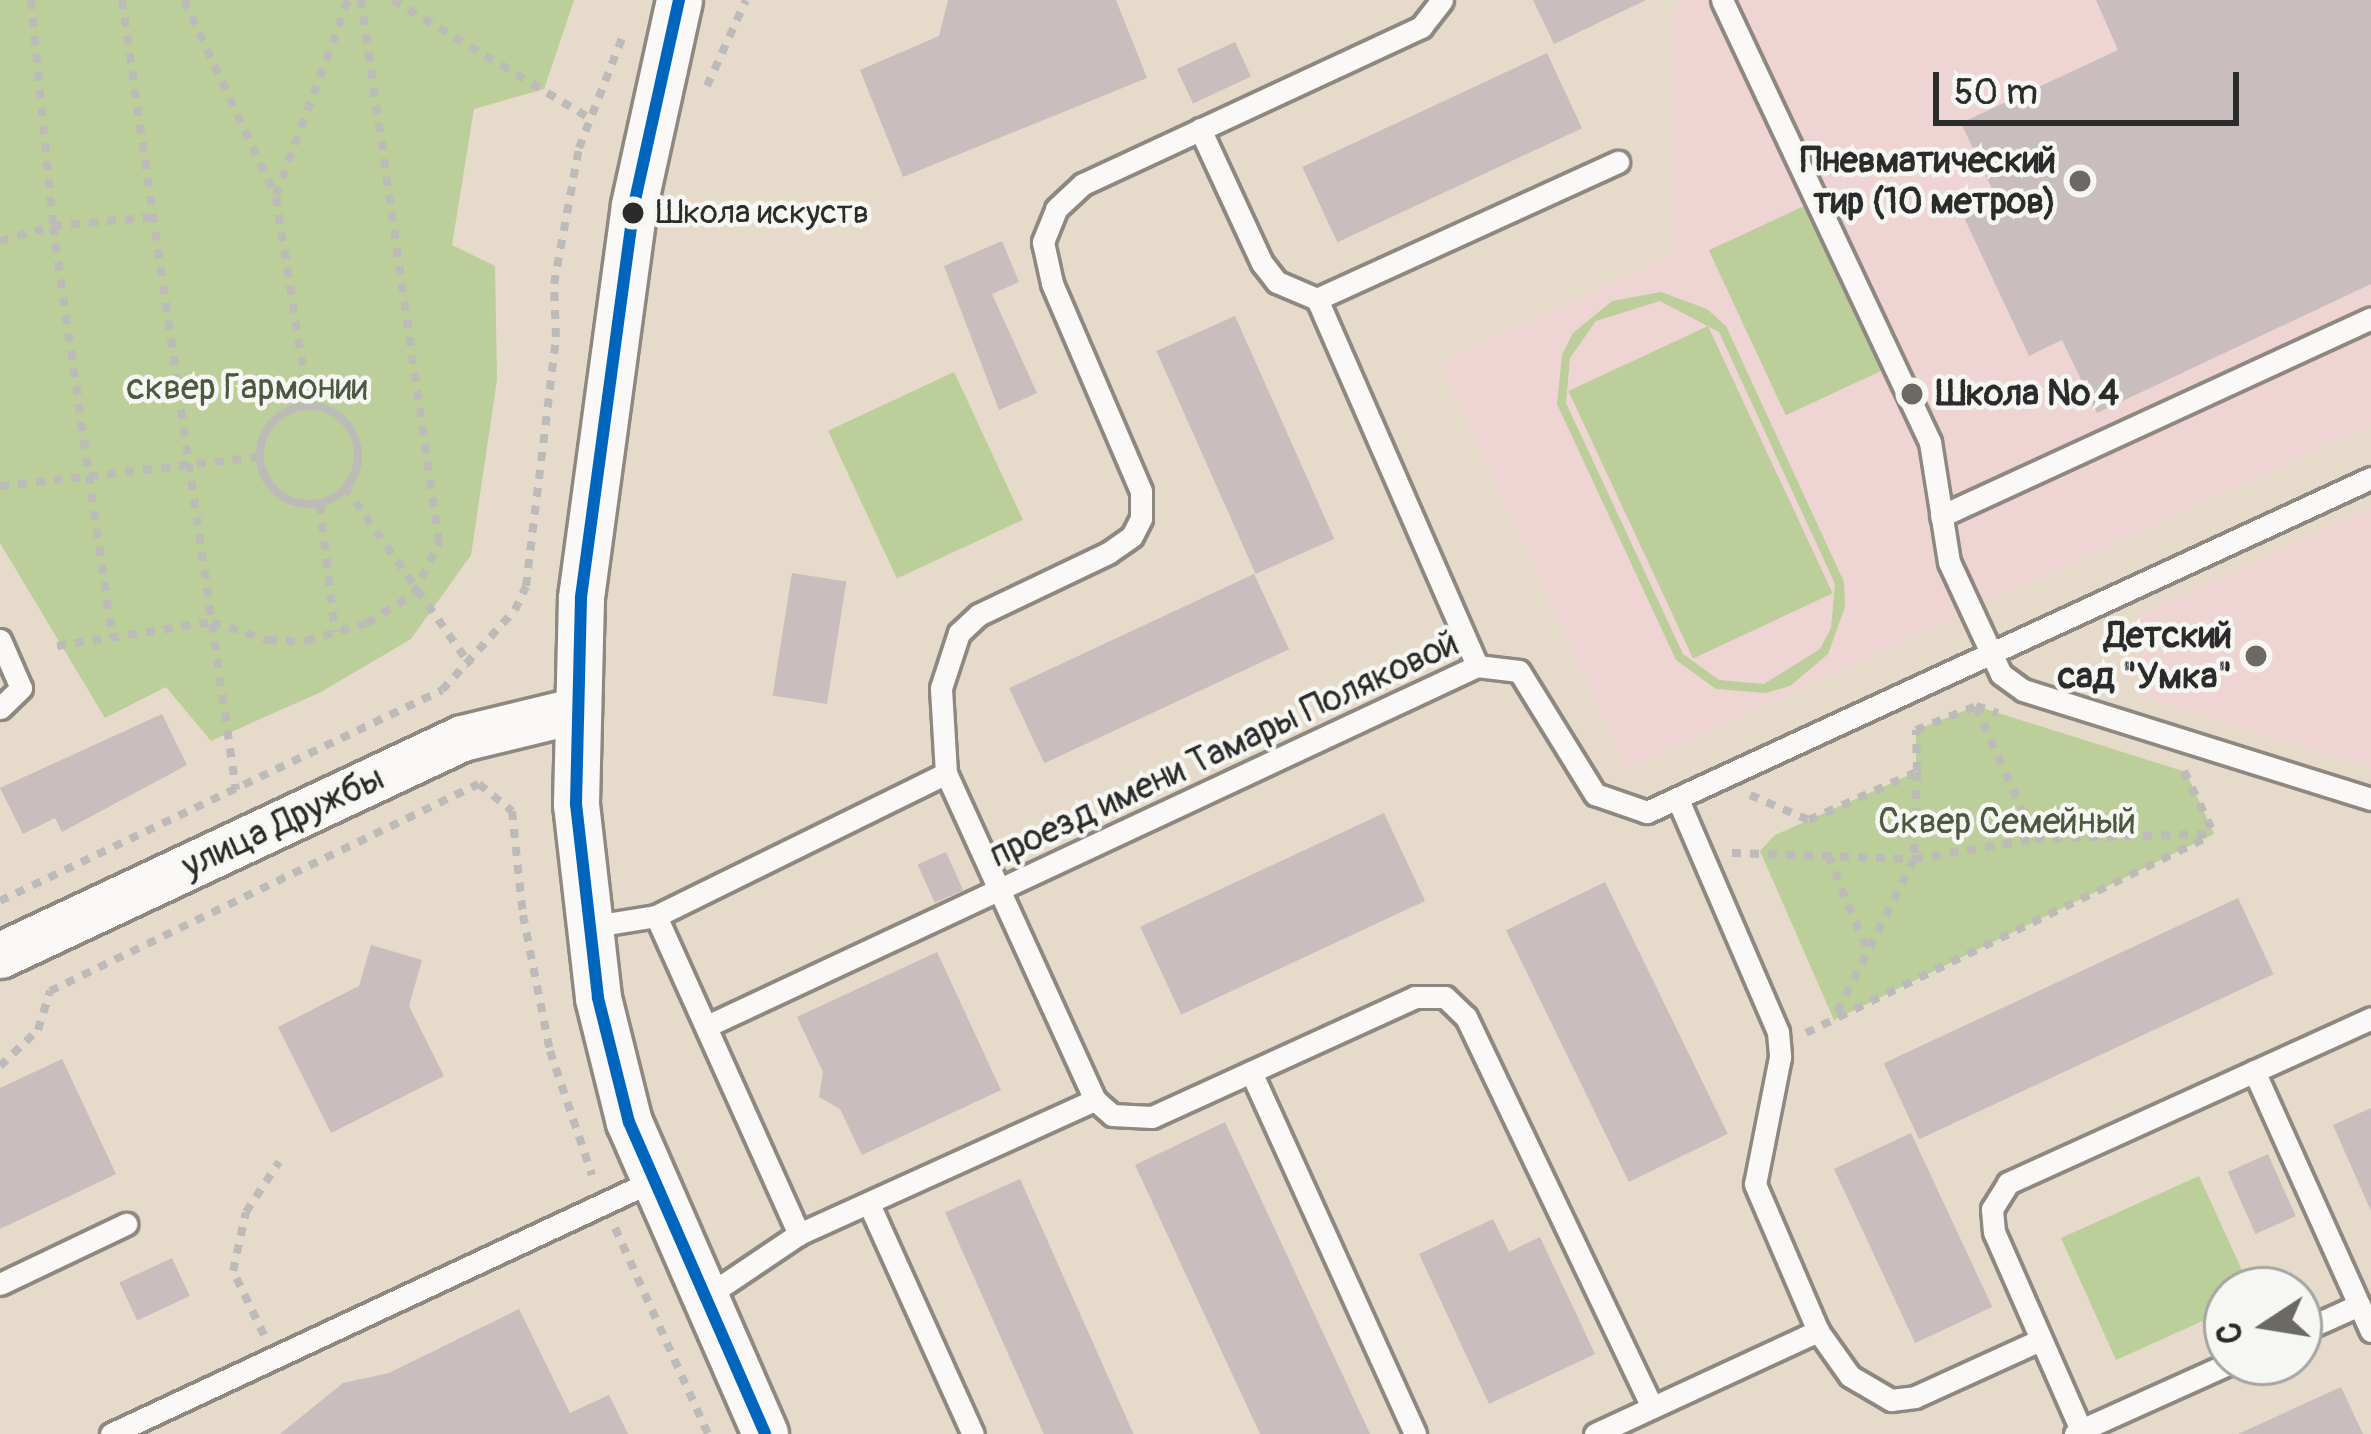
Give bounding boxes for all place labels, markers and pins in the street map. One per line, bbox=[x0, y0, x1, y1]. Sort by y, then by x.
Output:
place label: Пневматический тир (10 метров) bbox=[1800, 138, 2056, 223]
marker: Пневматический тир (10 метров) bbox=[2067, 168, 2093, 194]
place label: Школа искуств bbox=[656, 193, 869, 233]
marker: Школа искуств bbox=[622, 202, 644, 224]
place label: Школа № 4 bbox=[1936, 372, 2119, 416]
marker: Школа № 4 bbox=[1899, 381, 1925, 407]
place label: Детский сад "Умка" bbox=[2058, 613, 2232, 698]
marker: Детский сад "Умка" bbox=[2243, 643, 2269, 669]

